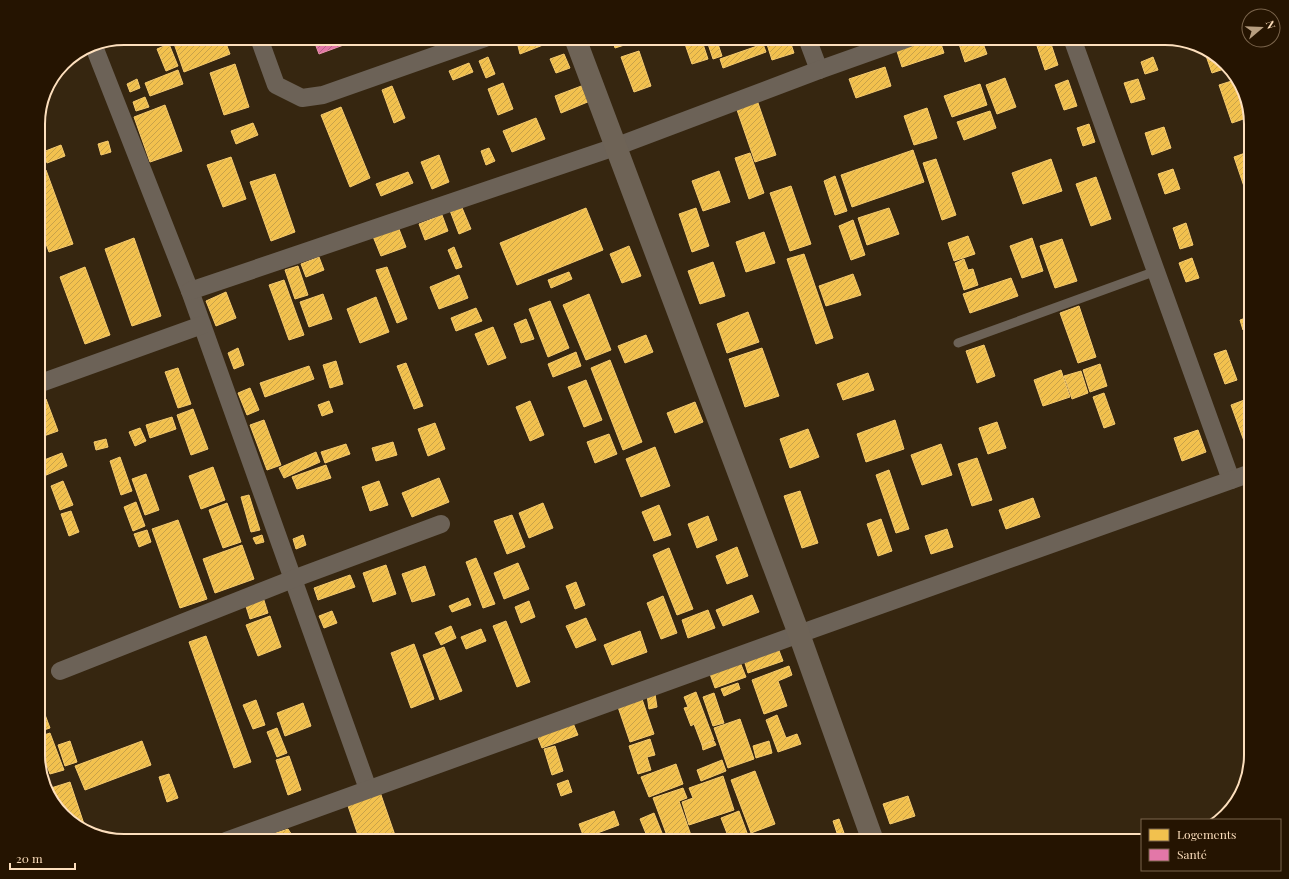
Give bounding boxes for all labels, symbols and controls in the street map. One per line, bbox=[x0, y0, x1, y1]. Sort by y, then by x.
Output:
north arrow bbox=[1241, 8, 1281, 48]
text: N bbox=[1263, 18, 1279, 31]
legend bbox=[1141, 819, 1281, 871]
text: Logements bbox=[1177, 826, 1236, 842]
scale bar bbox=[10, 845, 75, 871]
text: Santé bbox=[1177, 846, 1207, 862]
text: 20 m bbox=[16, 850, 43, 866]

